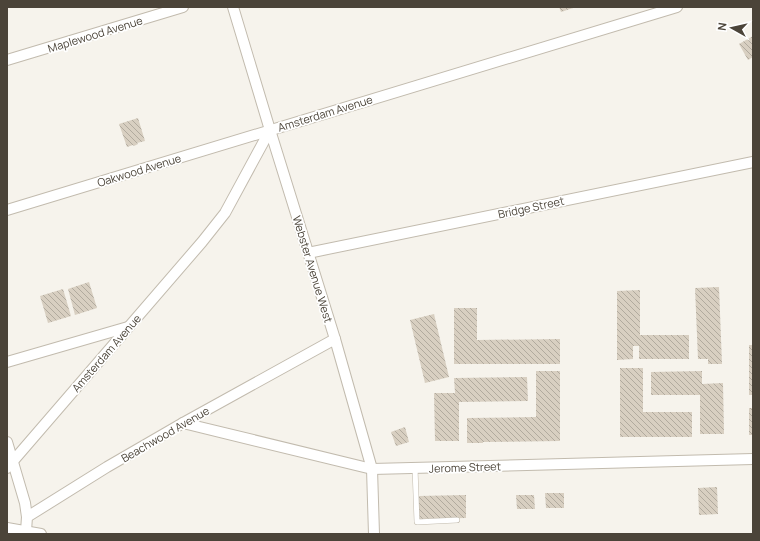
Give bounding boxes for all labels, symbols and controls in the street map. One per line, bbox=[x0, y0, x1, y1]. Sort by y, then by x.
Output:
north arrow bbox=[712, 8, 752, 48]
street label: Maplewood Avenue bbox=[46, 12, 145, 56]
text: N bbox=[714, 21, 730, 31]
street label: Amsterdam Avenue bbox=[276, 91, 375, 135]
street label: Oakwood Avenue bbox=[95, 150, 183, 190]
street label: Bridge Street bbox=[497, 193, 565, 221]
street label: Webster Avenue West bbox=[290, 214, 336, 324]
street label: Amsterdam Avenue bbox=[68, 311, 144, 395]
street label: Beachwood Avenue bbox=[118, 402, 212, 465]
street label: Jerome Street bbox=[429, 458, 501, 476]

